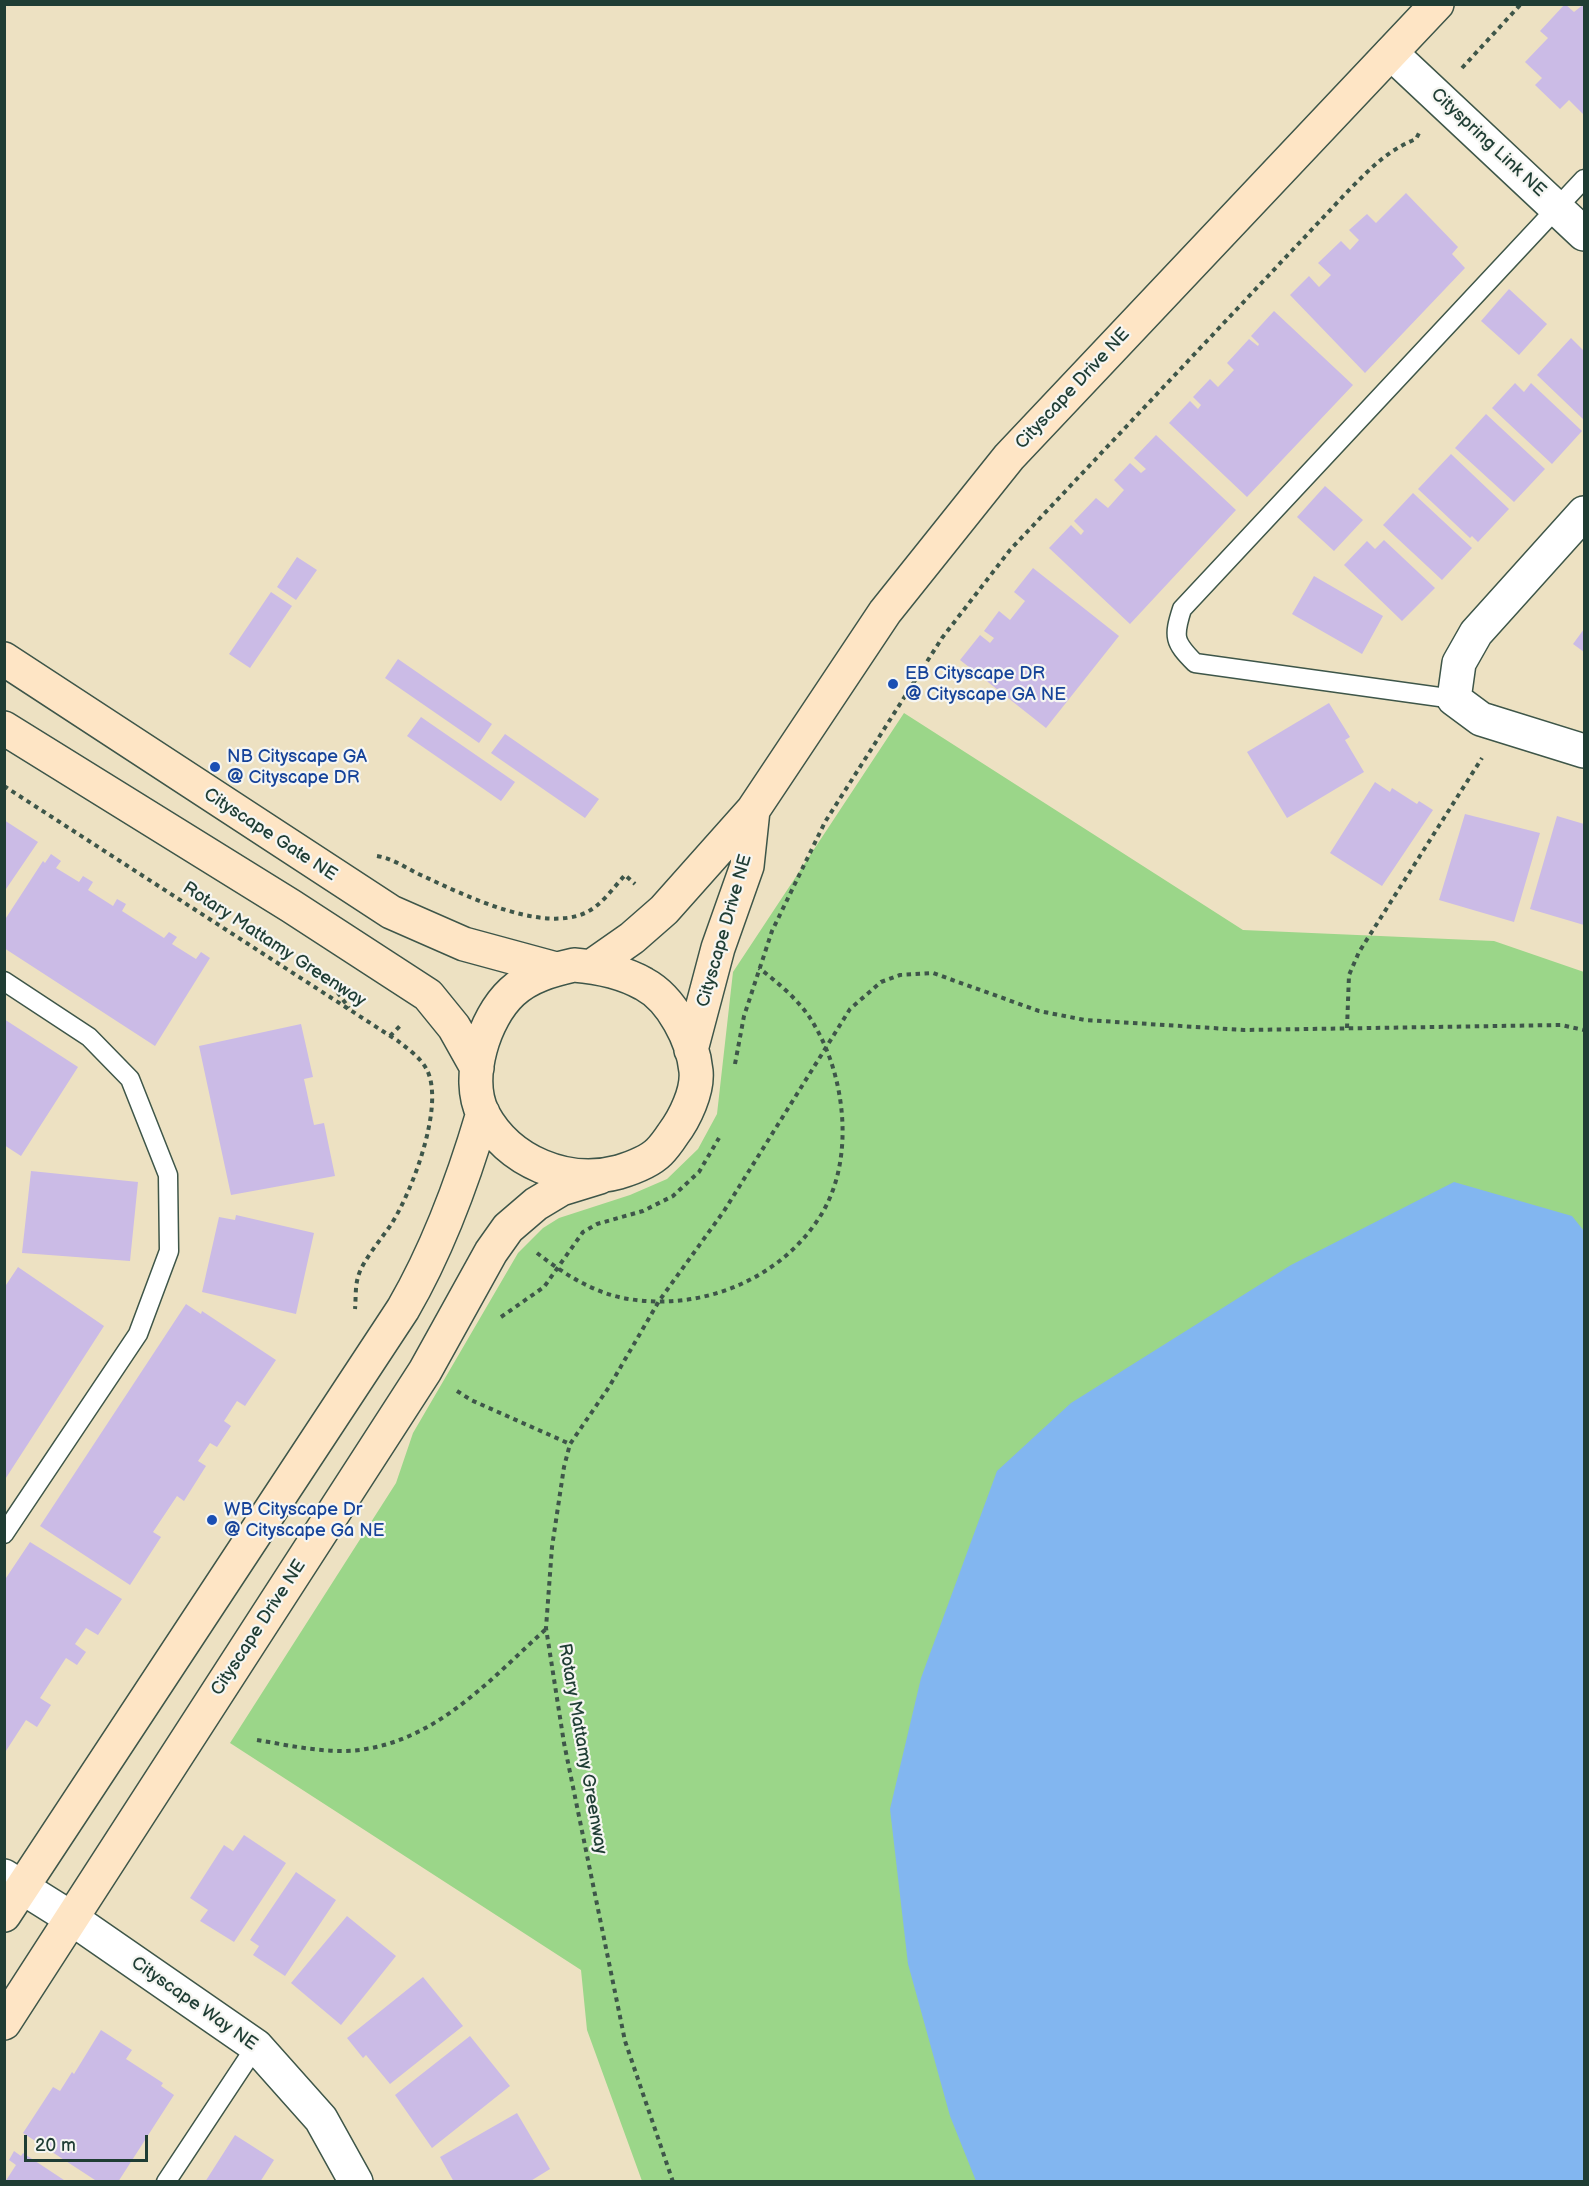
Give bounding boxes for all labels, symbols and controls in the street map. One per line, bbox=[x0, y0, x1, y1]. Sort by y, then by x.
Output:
street label: Cityspring Link NE bbox=[1426, 84, 1550, 202]
street label: Cityscape Drive NE bbox=[1011, 324, 1135, 454]
place label: EB Cityscape DR @ Cityscape GA NE bbox=[905, 663, 1066, 706]
marker: EB Cityscape DR @ Cityscape GA NE bbox=[886, 677, 900, 691]
place label: NB Cityscape GA @ Cityscape DR bbox=[227, 746, 367, 789]
marker: NB Cityscape GA @ Cityscape DR bbox=[208, 760, 222, 774]
street label: Cityscape Gate NE bbox=[199, 784, 341, 886]
street label: Cityscape Drive NE bbox=[693, 852, 757, 1010]
street label: Rotary Mattamy Greenway bbox=[178, 878, 370, 1012]
place label: WB Cityscape Dr @ Cityscape Ga NE bbox=[224, 1499, 385, 1541]
marker: WB Cityscape Dr @ Cityscape Ga NE bbox=[205, 1513, 219, 1527]
street label: Cityscape Drive NE bbox=[207, 1556, 311, 1700]
street label: Rotary Mattamy Greenway bbox=[553, 1642, 611, 1856]
street label: Cityscape Way NE bbox=[127, 1952, 261, 2056]
scale bar bbox=[27, 2123, 152, 2161]
text: 20 m bbox=[35, 2135, 76, 2156]

